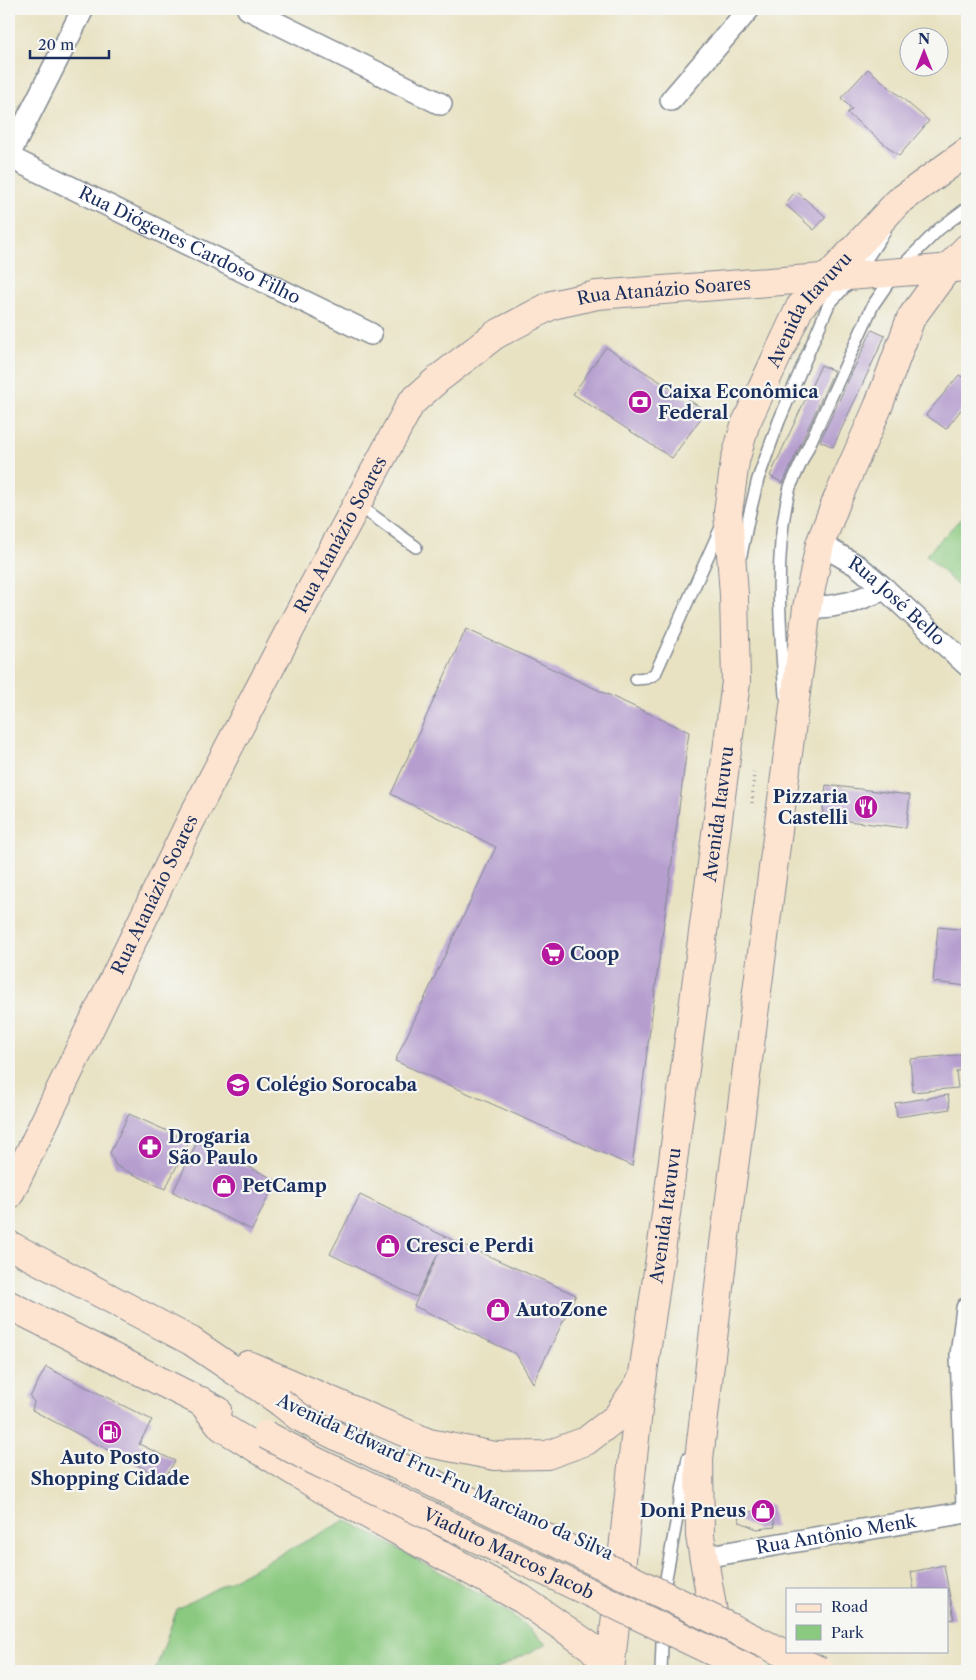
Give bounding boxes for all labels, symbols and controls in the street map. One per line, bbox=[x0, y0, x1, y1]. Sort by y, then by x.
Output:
scale bar bbox=[30, 28, 109, 60]
north arrow bbox=[898, 28, 948, 78]
text: N bbox=[918, 30, 930, 48]
text: 20 m bbox=[38, 35, 74, 54]
street label: Rua Diógenes Cardoso Filho bbox=[75, 182, 304, 309]
street label: Avenida Itavuvu bbox=[762, 248, 857, 372]
street label: Rua Atanázio Soares bbox=[575, 272, 752, 310]
place label: Caixa Econômica Federal bbox=[658, 381, 819, 424]
bank icon: Caixa Econômica Federal bbox=[627, 389, 653, 415]
street label: Rua Atanázio Soares bbox=[290, 452, 392, 617]
street label: Rua José Bello bbox=[844, 552, 950, 650]
street label: Avenida Itavuvu bbox=[699, 745, 738, 884]
place label: Pizzaria Castelli bbox=[773, 786, 849, 829]
restaurant icon: Pizzaria Castelli bbox=[853, 794, 879, 820]
street label: Rua Atanázio Soares bbox=[107, 811, 203, 978]
supermarket icon: Coop bbox=[540, 941, 566, 967]
place label: Coop bbox=[570, 943, 619, 965]
school or university icon: Colégio Sorocaba bbox=[225, 1072, 251, 1098]
place label: Colégio Sorocaba bbox=[256, 1074, 418, 1096]
place label: Drogaria São Paulo bbox=[168, 1126, 258, 1169]
pharmacy icon: Drogaria São Paulo bbox=[137, 1134, 163, 1160]
street label: Avenida Itavuvu bbox=[645, 1146, 686, 1286]
shop icon: PetCamp bbox=[211, 1173, 237, 1199]
place label: PetCamp bbox=[242, 1175, 327, 1197]
shop icon: Cresci e Perdi bbox=[375, 1233, 401, 1259]
place label: Cresci e Perdi bbox=[406, 1235, 535, 1257]
shop icon: AutoZone bbox=[485, 1297, 511, 1323]
place label: AutoZone bbox=[515, 1299, 608, 1321]
street label: Avenida Edward Fru-Fru Marciano da Silva bbox=[272, 1389, 617, 1565]
fuel station icon: Auto Posto Shopping Cidade bbox=[97, 1419, 123, 1445]
place label: Auto Posto Shopping Cidade bbox=[30, 1447, 190, 1490]
shop icon: Doni Pneus bbox=[750, 1498, 776, 1524]
place label: Doni Pneus bbox=[640, 1500, 746, 1522]
street label: Viaduto Marcos Jacob bbox=[418, 1503, 598, 1604]
street label: Rua Antônio Menk bbox=[754, 1510, 919, 1559]
legend bbox=[786, 1588, 948, 1652]
text: Road bbox=[831, 1597, 868, 1616]
text: Park bbox=[831, 1623, 865, 1642]

